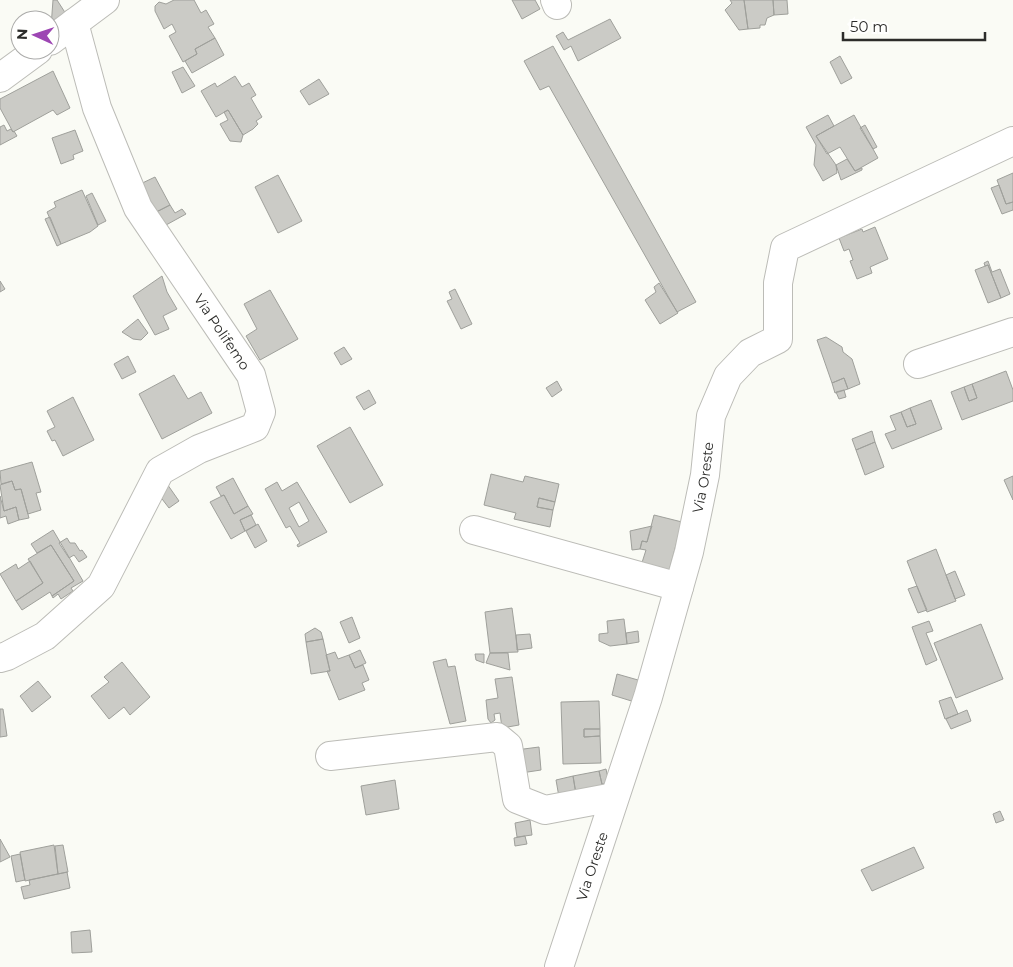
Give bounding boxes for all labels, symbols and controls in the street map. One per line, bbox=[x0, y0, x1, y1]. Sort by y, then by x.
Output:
north arrow bbox=[10, 10, 60, 60]
scale bar bbox=[843, 10, 986, 42]
text: 50 m bbox=[850, 17, 888, 36]
text: N bbox=[13, 28, 31, 40]
street label: Via Polifemo bbox=[190, 290, 254, 374]
street label: Via Oreste bbox=[688, 441, 717, 514]
street label: Via Oreste bbox=[572, 829, 612, 903]

